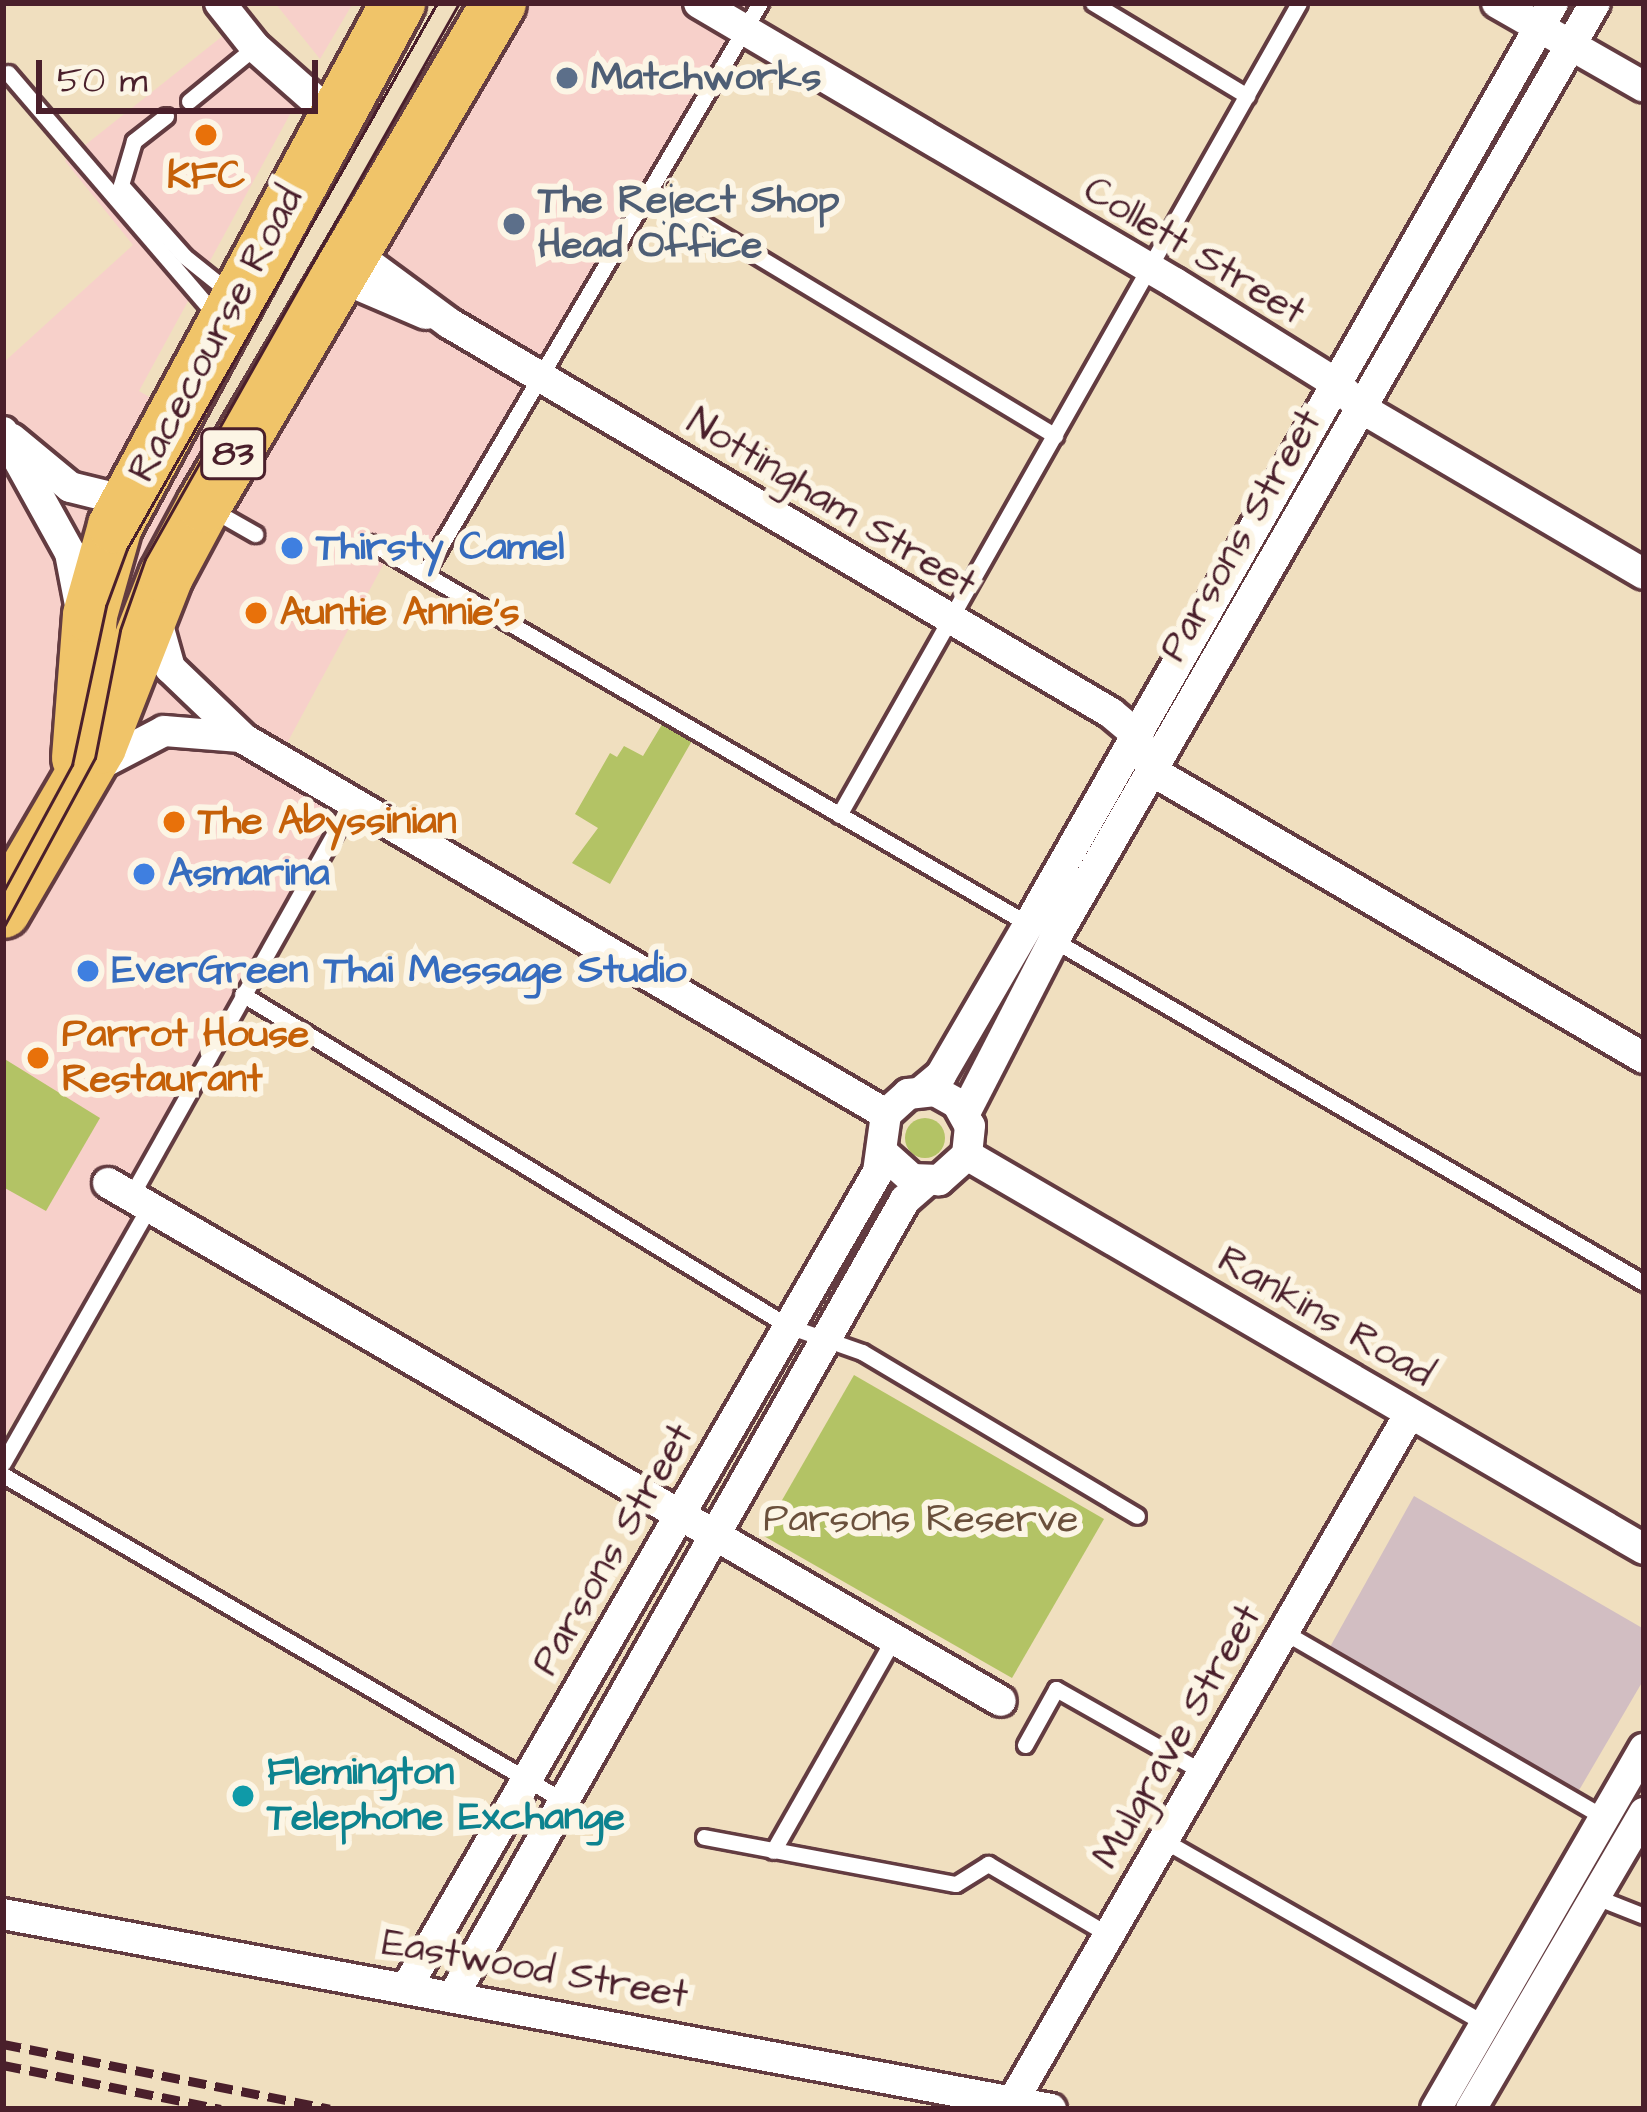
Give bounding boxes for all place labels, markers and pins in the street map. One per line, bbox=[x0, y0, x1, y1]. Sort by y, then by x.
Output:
place label: Matchworks bbox=[591, 55, 821, 101]
marker: Matchworks bbox=[554, 65, 580, 91]
marker: KFC bbox=[193, 122, 219, 148]
place label: KFC bbox=[167, 154, 245, 200]
place label: The Reject Shop Head Office bbox=[538, 179, 839, 270]
marker: The Reject Shop Head Office bbox=[501, 211, 527, 237]
place label: Thirsty Camel bbox=[316, 525, 564, 571]
marker: Thirsty Camel bbox=[279, 535, 305, 561]
place label: Auntie Annie's bbox=[280, 590, 520, 636]
marker: Auntie Annie's bbox=[243, 600, 269, 626]
place label: The Abyssinian bbox=[198, 799, 456, 845]
marker: The Abyssinian bbox=[161, 809, 187, 835]
place label: Asmarina bbox=[168, 851, 330, 897]
marker: Asmarina bbox=[131, 861, 157, 887]
place label: EverGreen Thai Message Studio bbox=[112, 948, 686, 994]
marker: EverGreen Thai Message Studio bbox=[75, 958, 101, 984]
place label: Parrot House Restaurant bbox=[62, 1013, 309, 1104]
marker: Parrot House Restaurant bbox=[25, 1045, 51, 1071]
place label: Flemington Telephone Exchange bbox=[267, 1751, 625, 1842]
marker: Flemington Telephone Exchange bbox=[230, 1783, 256, 1809]

